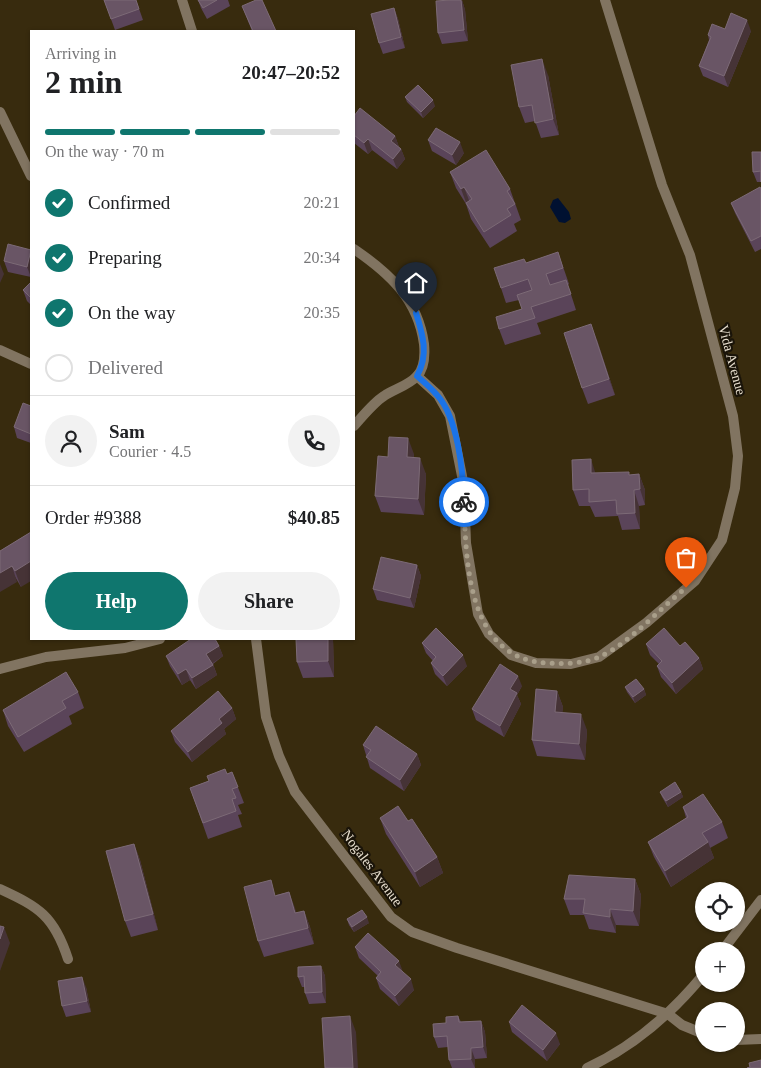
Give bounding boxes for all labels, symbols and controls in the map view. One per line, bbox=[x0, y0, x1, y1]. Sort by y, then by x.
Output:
text: Arriving in bbox=[45, 45, 117, 62]
text: 20:47–20:52 bbox=[242, 62, 340, 83]
text: 2 min bbox=[45, 64, 122, 100]
text: On the way · 70 m bbox=[45, 143, 165, 160]
icon: check bbox=[45, 189, 73, 217]
text: Confirmed bbox=[88, 192, 170, 213]
text: 20:21 bbox=[304, 194, 340, 211]
icon: check bbox=[45, 244, 73, 272]
text: Preparing bbox=[88, 247, 162, 268]
text: 20:34 bbox=[304, 249, 340, 266]
pin bbox=[395, 262, 437, 313]
icon: home bbox=[402, 269, 430, 297]
icon: check bbox=[45, 299, 73, 327]
text: On the way bbox=[88, 302, 176, 323]
text: 20:35 bbox=[304, 304, 340, 321]
street label: Vida Avenue bbox=[715, 323, 749, 397]
text: Delivered bbox=[88, 357, 163, 378]
button: person bbox=[45, 415, 97, 467]
button: phone bbox=[288, 415, 340, 467]
text: Sam bbox=[109, 421, 145, 442]
text: Courier · 4.5 bbox=[109, 443, 191, 460]
courier bbox=[439, 477, 489, 527]
icon: bike bbox=[450, 488, 478, 516]
text: Order #9388 bbox=[45, 507, 142, 528]
text: $40.85 bbox=[288, 507, 340, 528]
pin bbox=[665, 537, 707, 588]
icon: bag bbox=[672, 544, 700, 572]
button: Help bbox=[45, 572, 188, 630]
button: Share bbox=[198, 572, 340, 630]
street label: Nogales Avenue bbox=[339, 827, 405, 909]
map controls bbox=[695, 882, 745, 1052]
button: locate bbox=[695, 882, 745, 932]
button: + bbox=[695, 942, 745, 992]
button: − bbox=[695, 1002, 745, 1052]

